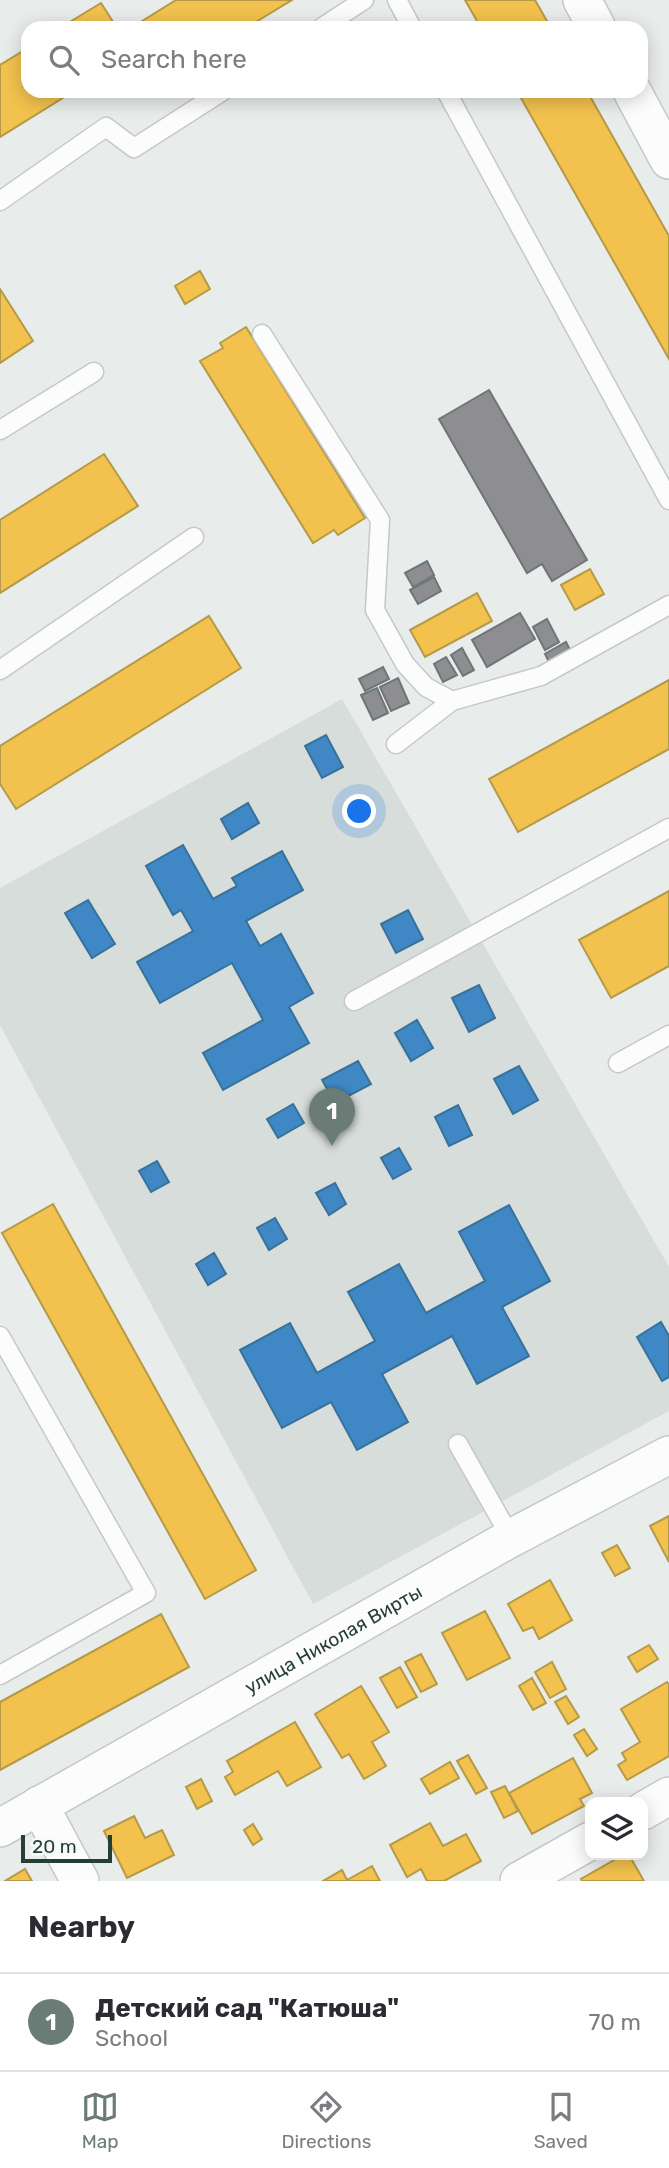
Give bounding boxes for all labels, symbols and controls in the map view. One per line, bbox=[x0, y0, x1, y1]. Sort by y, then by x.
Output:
search box bbox=[21, 21, 648, 98]
icon: search bbox=[45, 41, 83, 79]
text: Search here bbox=[101, 44, 247, 75]
your location bbox=[342, 794, 376, 828]
pin: 1 bbox=[309, 1088, 355, 1146]
street label: улица Николая Вирты bbox=[240, 1580, 426, 1698]
map controls bbox=[585, 1797, 648, 1860]
button: layers bbox=[585, 1797, 648, 1860]
scale bar bbox=[21, 1832, 112, 1864]
text: 20 m bbox=[32, 1835, 77, 1858]
text: Nearby bbox=[28, 1909, 135, 1945]
text: Детский сад "Катюша" bbox=[95, 1993, 399, 2024]
text: 1 bbox=[45, 2008, 57, 2036]
text: 70 m bbox=[589, 2008, 641, 2036]
text: School bbox=[95, 2024, 168, 2052]
tab: Map bbox=[81, 2088, 119, 2153]
tab: Directions bbox=[281, 2088, 371, 2153]
tab: Saved bbox=[534, 2088, 588, 2153]

